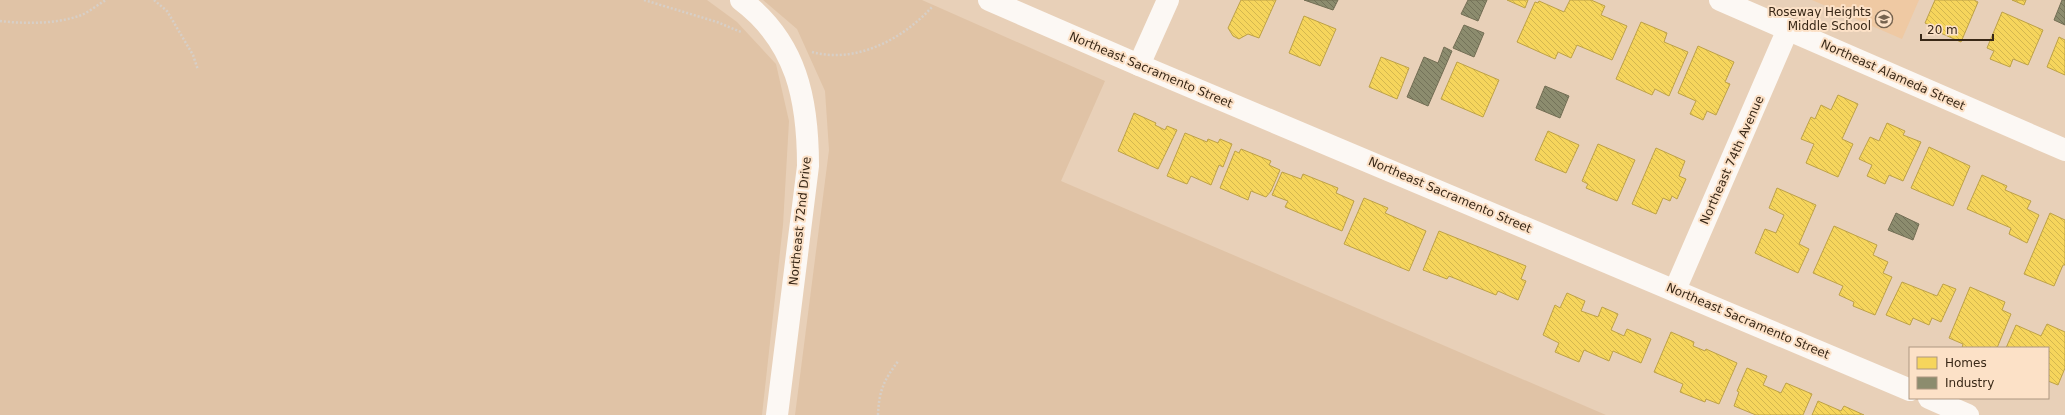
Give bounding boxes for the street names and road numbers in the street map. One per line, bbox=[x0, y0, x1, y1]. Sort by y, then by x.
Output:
street label: Northeast Sacramento Street bbox=[1067, 29, 1235, 111]
street label: Northeast Alameda Street bbox=[1819, 37, 1967, 113]
street label: Northeast 74th Avenue bbox=[1697, 94, 1767, 226]
street label: Northeast Sacramento Street bbox=[1366, 154, 1534, 236]
street label: Northeast 72nd Drive bbox=[786, 156, 814, 286]
street label: Northeast Sacramento Street bbox=[1664, 280, 1832, 362]

